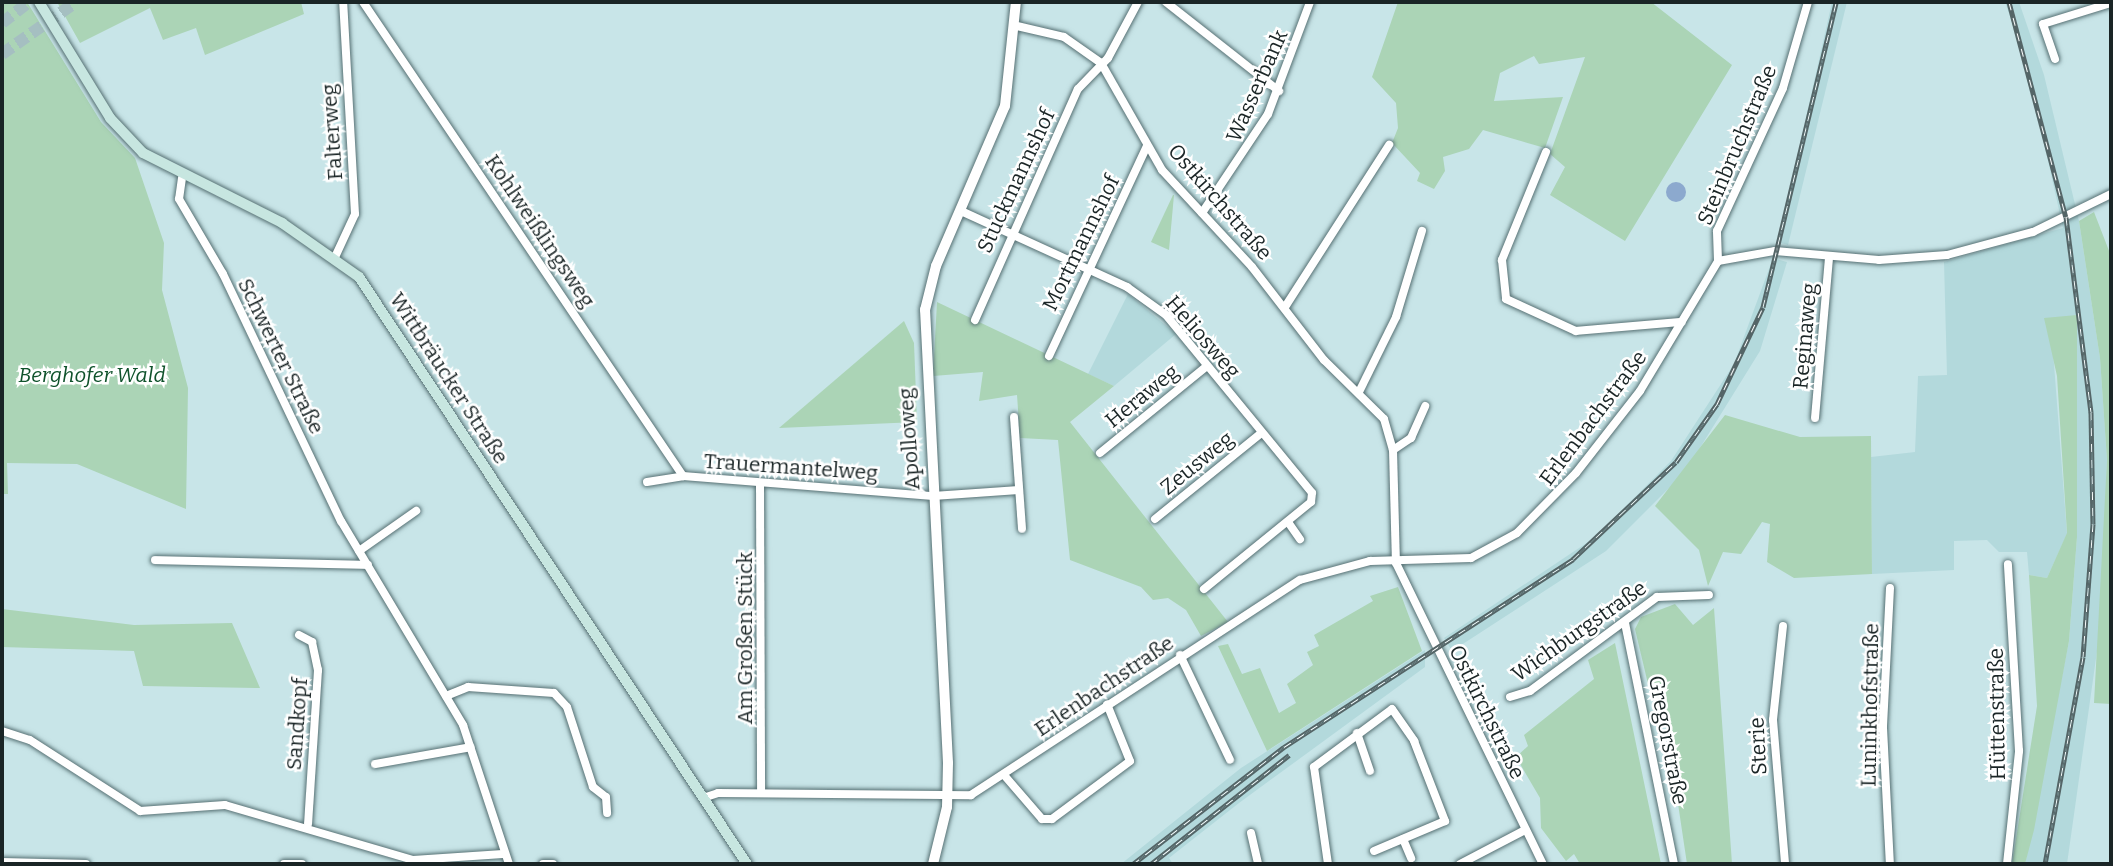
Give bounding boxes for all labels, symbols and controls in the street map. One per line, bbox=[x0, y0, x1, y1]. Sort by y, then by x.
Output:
street label: Wasserbank bbox=[1221, 26, 1293, 146]
street label: Steinbruchstraße bbox=[1692, 61, 1782, 229]
street label: Falterweg bbox=[316, 83, 348, 181]
street label: Stuckmannshof bbox=[972, 105, 1060, 257]
street label: Ostkirchstraße bbox=[1163, 139, 1277, 265]
street label: Kohlweißlingsweg bbox=[480, 150, 600, 312]
street label: Mortmannshof bbox=[1037, 171, 1125, 315]
street label: Schwerter Straße bbox=[232, 274, 330, 438]
street label: Reginaweg bbox=[1788, 282, 1822, 390]
street label: Wittbräucker Straße bbox=[384, 288, 514, 468]
street label: Heliosweg bbox=[1160, 290, 1246, 384]
street label: Erlenbachstraße bbox=[1534, 346, 1652, 490]
street label: Heraweg bbox=[1100, 359, 1184, 433]
park label: Berghofer Wald bbox=[18, 362, 166, 388]
street label: Apolloweg bbox=[893, 387, 925, 491]
street label: Zeusweg bbox=[1155, 426, 1239, 500]
street label: Trauermantelweg bbox=[703, 448, 879, 486]
street label: Am Großen Stück bbox=[732, 552, 758, 724]
street label: Wichburgstraße bbox=[1507, 575, 1651, 687]
street label: Luninkhofstraße bbox=[1856, 623, 1884, 787]
street label: Erlenbachstraße bbox=[1030, 630, 1178, 742]
street label: Ostkirchstraße bbox=[1444, 641, 1530, 783]
street label: Hüttenstraße bbox=[1983, 648, 2011, 780]
street label: Gregorstraße bbox=[1643, 673, 1693, 807]
street label: Sandkopf bbox=[281, 677, 313, 771]
street label: Sterie bbox=[1744, 716, 1772, 776]

